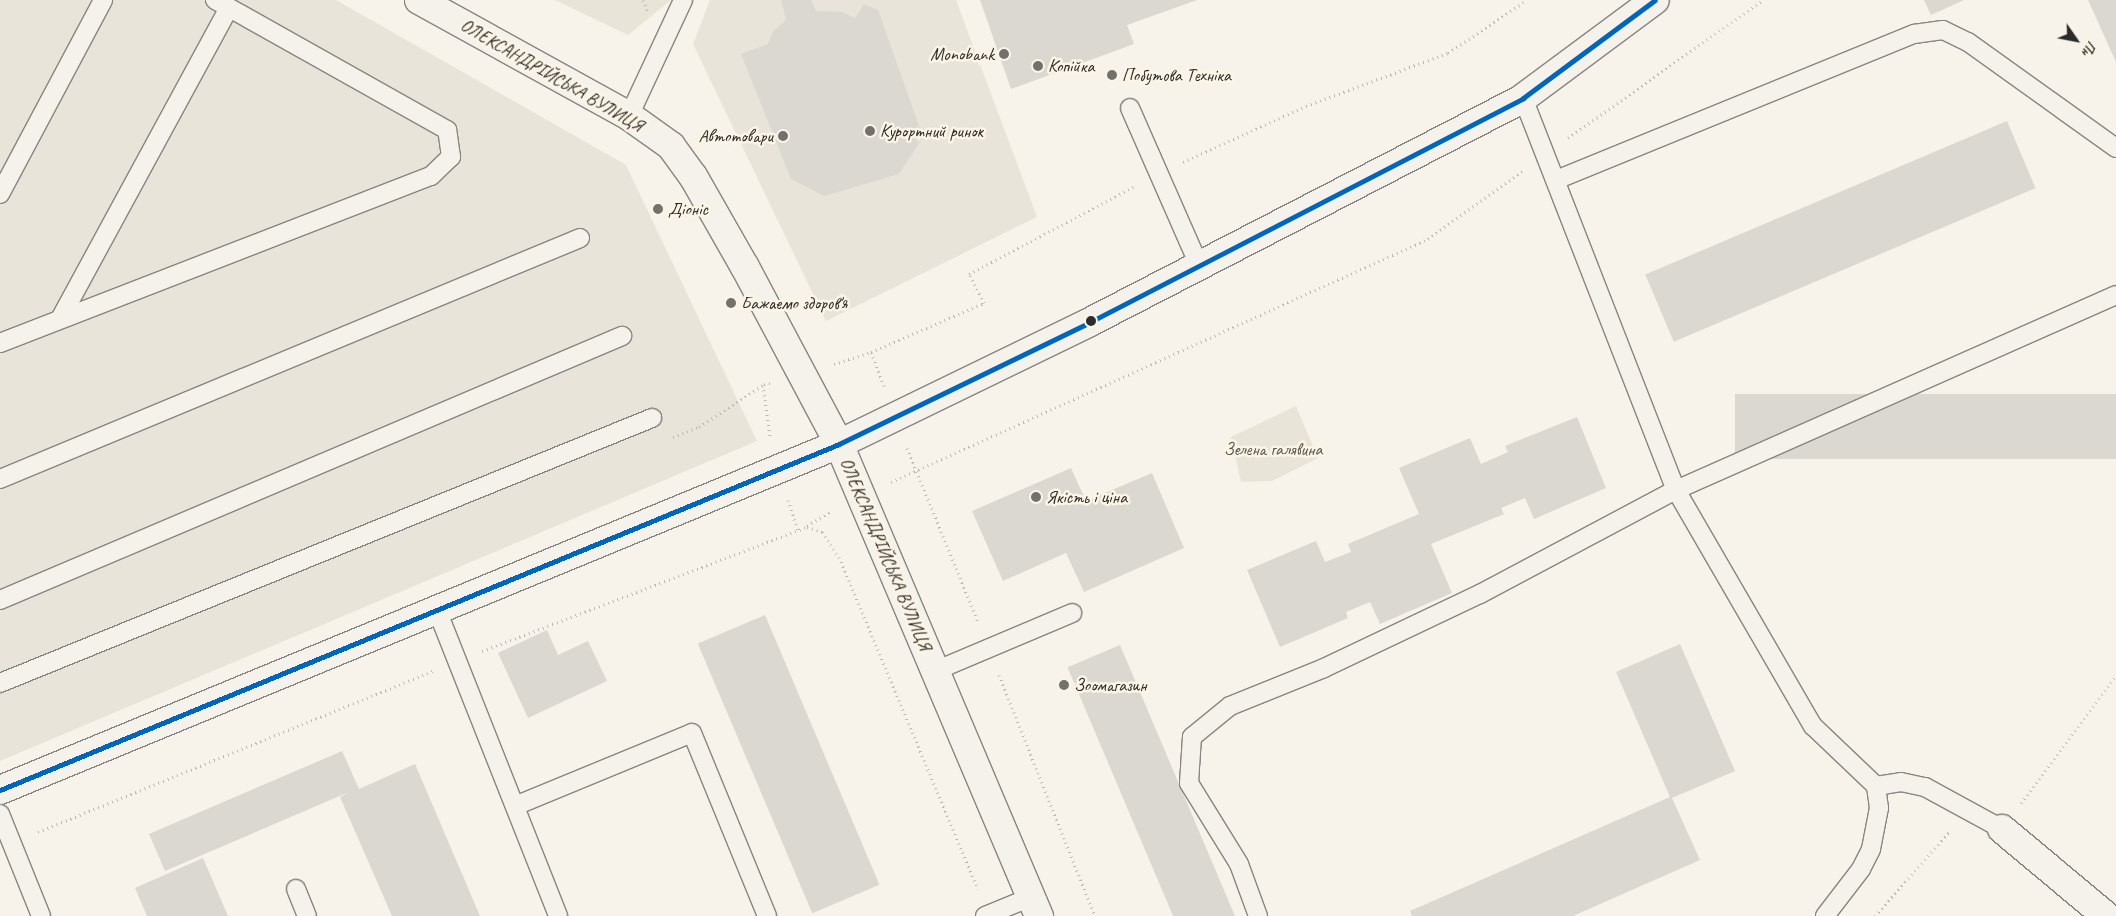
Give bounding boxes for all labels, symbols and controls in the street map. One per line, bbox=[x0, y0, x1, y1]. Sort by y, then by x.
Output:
street label: ОЛЕКСАНДРІЙСЬКА ВУЛИЦЯ bbox=[457, 14, 647, 136]
north arrow bbox=[2051, 15, 2101, 65]
text: Пн bbox=[2078, 38, 2100, 59]
place label: Monobank bbox=[930, 43, 994, 65]
marker: Monobank bbox=[998, 48, 1010, 60]
place label: Копійка bbox=[1048, 55, 1094, 77]
marker: Копійка bbox=[1032, 60, 1044, 72]
place label: Побутова Техніка bbox=[1122, 64, 1229, 86]
marker: Побутова Техніка bbox=[1106, 69, 1118, 81]
place label: Курортний ринок bbox=[880, 120, 983, 142]
place label: Автотовари bbox=[698, 125, 773, 147]
marker: Курортний ринок bbox=[864, 125, 876, 137]
marker: Автотовари bbox=[777, 130, 789, 142]
place label: Діоніс bbox=[668, 198, 708, 220]
marker: Діоніс bbox=[652, 203, 664, 215]
place label: Бажаемо здоров'я bbox=[741, 292, 847, 314]
marker: Бажаемо здоров'я bbox=[725, 297, 737, 309]
unlabelled marker bbox=[1086, 316, 1096, 326]
park label: Зелена галявина bbox=[1224, 438, 1322, 460]
street label: ОЛЕКСАНДРІЙСЬКА ВУЛИЦЯ bbox=[836, 455, 936, 653]
place label: Якість і ціна bbox=[1046, 486, 1127, 508]
marker: Якість і ціна bbox=[1030, 491, 1042, 503]
place label: Зоомагазин bbox=[1074, 674, 1147, 696]
marker: Зоомагазин bbox=[1058, 679, 1070, 691]

